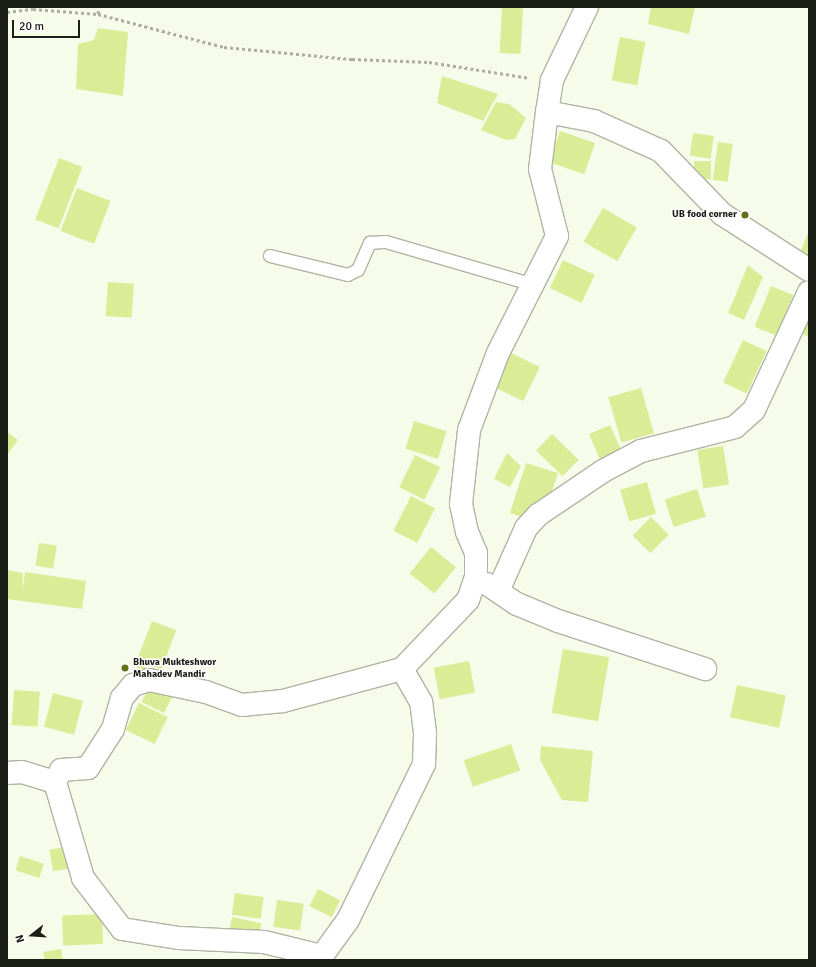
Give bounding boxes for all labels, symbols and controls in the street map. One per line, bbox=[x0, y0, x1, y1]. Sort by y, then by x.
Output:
scale bar bbox=[14, 12, 82, 38]
text: 20 m bbox=[19, 19, 44, 34]
place label: UB food corner bbox=[672, 209, 737, 221]
marker: UB food corner bbox=[740, 210, 750, 220]
place label: Bhuva Mukteshwor Mahadev Mandir bbox=[133, 656, 216, 680]
marker: Bhuva Mukteshwor Mahadev Mandir bbox=[120, 663, 130, 673]
north arrow bbox=[12, 915, 52, 955]
text: N bbox=[13, 933, 27, 944]

